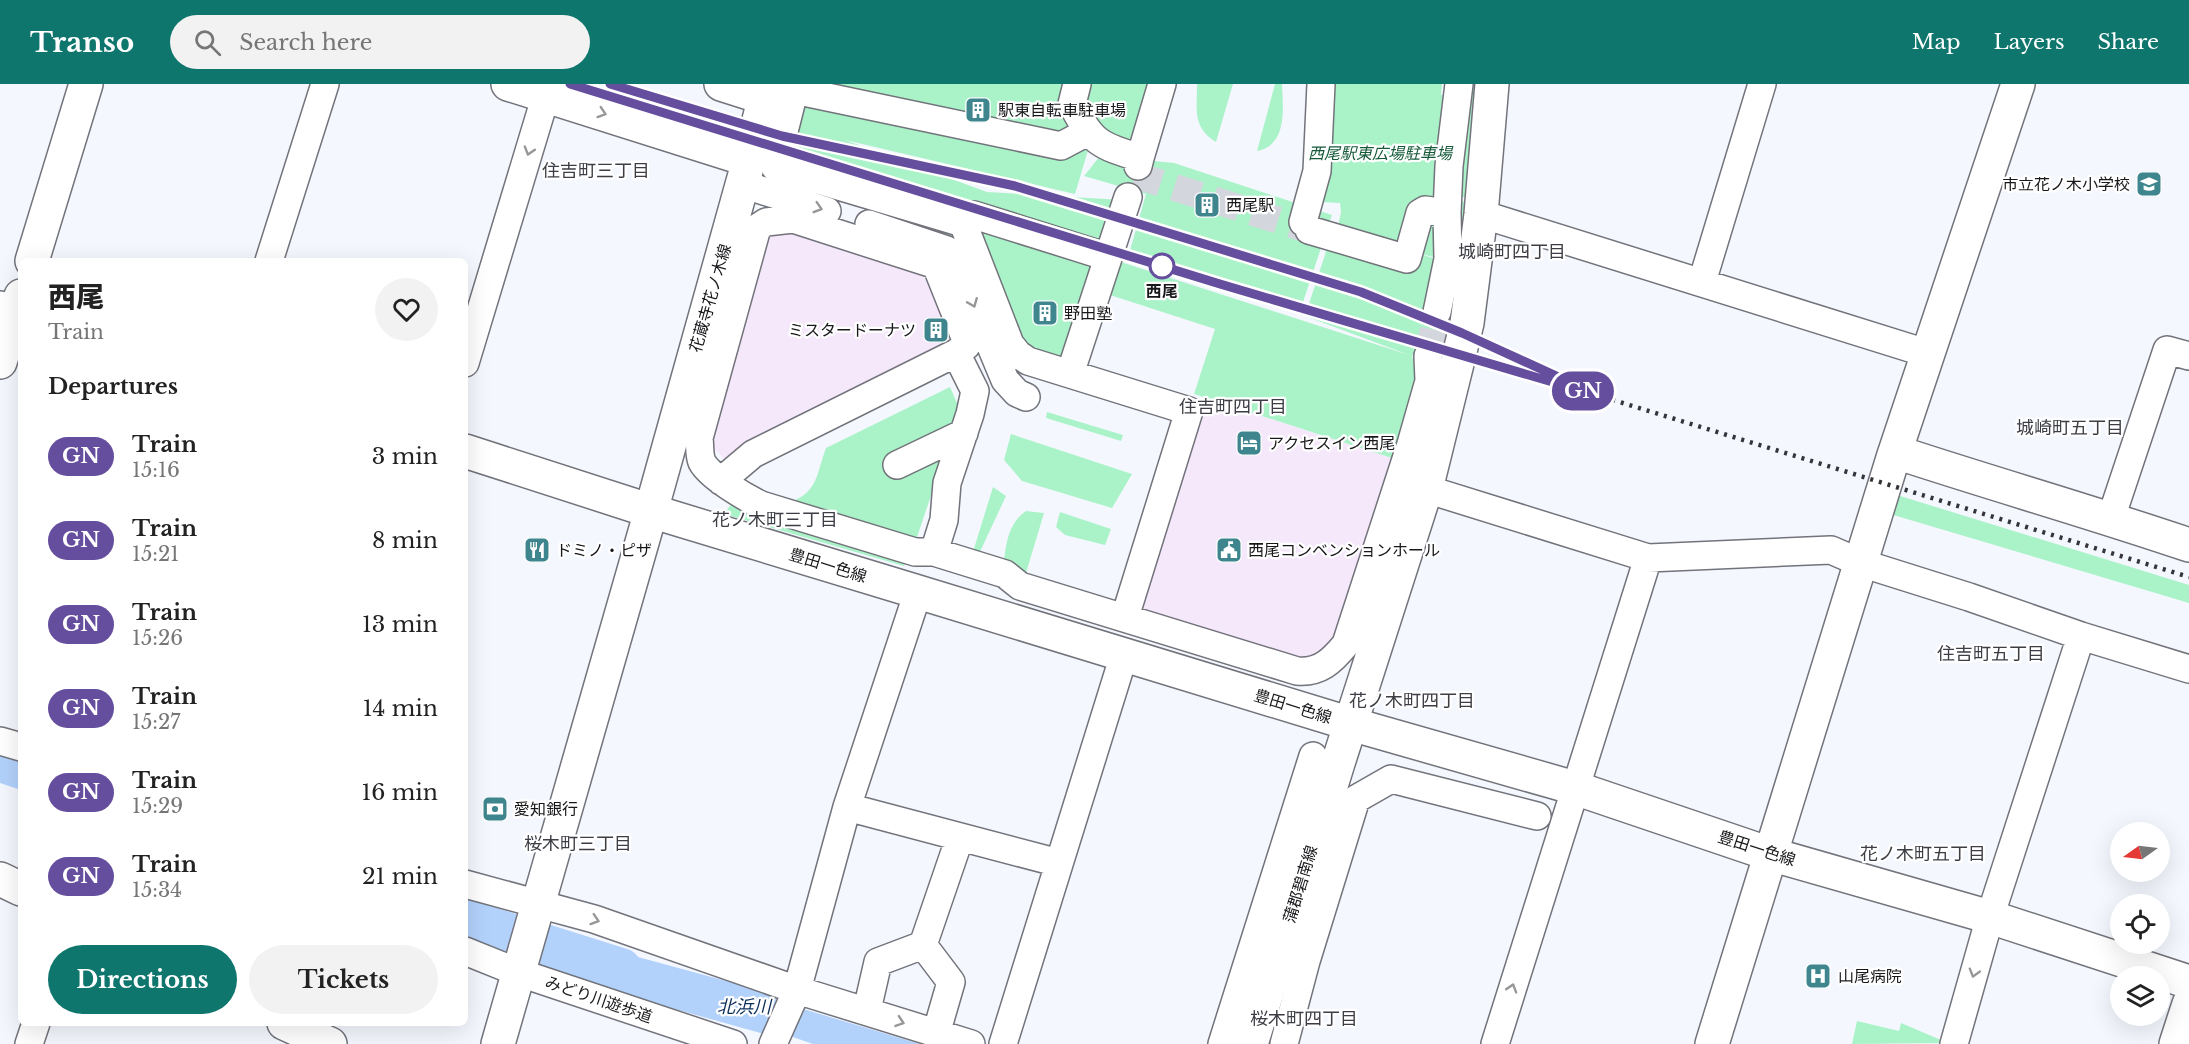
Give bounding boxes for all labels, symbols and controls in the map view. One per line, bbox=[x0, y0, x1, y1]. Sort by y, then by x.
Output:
search box bbox=[170, 15, 590, 69]
text: Transo bbox=[30, 25, 134, 60]
icon: search bbox=[191, 26, 224, 59]
text: Search here bbox=[239, 29, 372, 56]
text: Map bbox=[1912, 29, 1961, 55]
text: Layers bbox=[1994, 29, 2065, 55]
text: Share bbox=[2098, 29, 2159, 55]
building icon: 駅東自転車駐車場 bbox=[963, 95, 993, 125]
place label: 駅東自転車駐車場 bbox=[998, 100, 1126, 120]
one-way arrow bbox=[596, 106, 607, 118]
park label: 西尾駅東広場駐車場 bbox=[1308, 143, 1454, 163]
one-way arrow bbox=[524, 145, 536, 156]
district label: 住吉町三丁目 bbox=[542, 160, 650, 182]
school or university icon: 市立花ノ木小学校 bbox=[2134, 169, 2164, 199]
place label: 市立花ノ木小学校 bbox=[2002, 174, 2130, 194]
building icon: 西尾駅 bbox=[1192, 190, 1222, 220]
place label: 西尾駅 bbox=[1226, 195, 1274, 215]
one-way arrow bbox=[812, 201, 823, 213]
street label: 花蔵寺花ノ木線 bbox=[685, 241, 735, 355]
district label: 城崎町四丁目 bbox=[1458, 241, 1566, 263]
marker: 西尾 bbox=[1149, 253, 1175, 279]
button: heart bbox=[375, 278, 438, 341]
text: 西尾 bbox=[48, 280, 104, 315]
place label: 西尾 bbox=[1146, 281, 1178, 301]
one-way arrow bbox=[966, 296, 978, 307]
building icon: 野田塾 bbox=[1030, 298, 1060, 328]
place label: 野田塾 bbox=[1064, 303, 1112, 323]
building icon: ミスタードーナツ bbox=[921, 315, 951, 345]
text: Train bbox=[48, 320, 104, 344]
place label: ミスタードーナツ bbox=[788, 320, 916, 340]
line badge: GN bbox=[1556, 372, 1610, 410]
text: Departures bbox=[48, 373, 178, 400]
text: GN bbox=[1564, 378, 1602, 404]
district label: 住吉町四丁目 bbox=[1179, 396, 1287, 418]
district label: 城崎町五丁目 bbox=[2016, 417, 2124, 439]
hotel icon: アクセスイン西尾 bbox=[1234, 428, 1264, 458]
text: Train bbox=[132, 431, 197, 458]
place label: アクセスイン西尾 bbox=[1268, 433, 1395, 453]
text: GN bbox=[62, 443, 100, 469]
text: 3 min bbox=[372, 443, 438, 470]
text: 15:16 bbox=[132, 458, 180, 482]
district label: 花ノ木町三丁目 bbox=[712, 509, 838, 531]
text: Train bbox=[132, 515, 197, 542]
text: GN bbox=[62, 527, 100, 553]
text: 8 min bbox=[372, 527, 438, 554]
restaurant icon: ドミノ・ピザ bbox=[522, 535, 552, 565]
public building icon: 西尾コンベンションホール bbox=[1214, 535, 1244, 565]
place label: ドミノ・ピザ bbox=[556, 540, 652, 560]
place label: 西尾コンベンションホール bbox=[1248, 540, 1440, 560]
text: 15:21 bbox=[132, 542, 179, 566]
street label: 豊田一色線 bbox=[787, 544, 869, 586]
text: Train bbox=[132, 599, 197, 626]
text: GN bbox=[62, 611, 100, 637]
text: 13 min bbox=[362, 611, 438, 638]
text: 15:26 bbox=[132, 626, 183, 650]
district label: 住吉町五丁目 bbox=[1937, 643, 2045, 665]
text: Train bbox=[132, 683, 197, 710]
street label: 豊田一色線 bbox=[1252, 685, 1334, 727]
district label: 花ノ木町四丁目 bbox=[1349, 690, 1475, 712]
text: GN bbox=[62, 695, 100, 721]
text: 14 min bbox=[363, 695, 438, 722]
text: 15:27 bbox=[132, 710, 180, 734]
text: Train bbox=[132, 767, 197, 794]
text: GN bbox=[62, 779, 100, 805]
text: 16 min bbox=[361, 779, 438, 806]
text: 15:29 bbox=[132, 794, 183, 818]
bank icon: 愛知銀行 bbox=[480, 794, 510, 824]
place label: 愛知銀行 bbox=[514, 799, 578, 819]
north arrow bbox=[2110, 822, 2170, 882]
map controls bbox=[2110, 822, 2170, 1026]
street label: 豊田一色線 bbox=[1716, 826, 1798, 870]
district label: 桜木町三丁目 bbox=[524, 833, 632, 855]
street label: 蒲郡碧南線 bbox=[1279, 843, 1321, 925]
district label: 花ノ木町五丁目 bbox=[1860, 843, 1986, 865]
text: Train bbox=[132, 851, 197, 878]
text: GN bbox=[62, 863, 100, 889]
text: 21 min bbox=[362, 863, 438, 890]
text: 15:34 bbox=[132, 878, 182, 902]
button: locate bbox=[2110, 894, 2170, 954]
one-way arrow bbox=[590, 913, 600, 925]
button: Directions bbox=[48, 945, 237, 1014]
button: Tickets bbox=[249, 945, 438, 1014]
hospital icon: 山尾病院 bbox=[1803, 961, 1833, 991]
place label: 山尾病院 bbox=[1838, 966, 1902, 986]
button: layers bbox=[2110, 966, 2170, 1026]
one-way arrow bbox=[1969, 967, 1981, 978]
street label: みどり川遊歩道 bbox=[543, 971, 655, 1027]
one-way arrow bbox=[1505, 983, 1517, 994]
water label: 北浜川 bbox=[717, 996, 773, 1018]
district label: 桜木町四丁目 bbox=[1250, 1008, 1358, 1030]
one-way arrow bbox=[894, 1014, 905, 1027]

